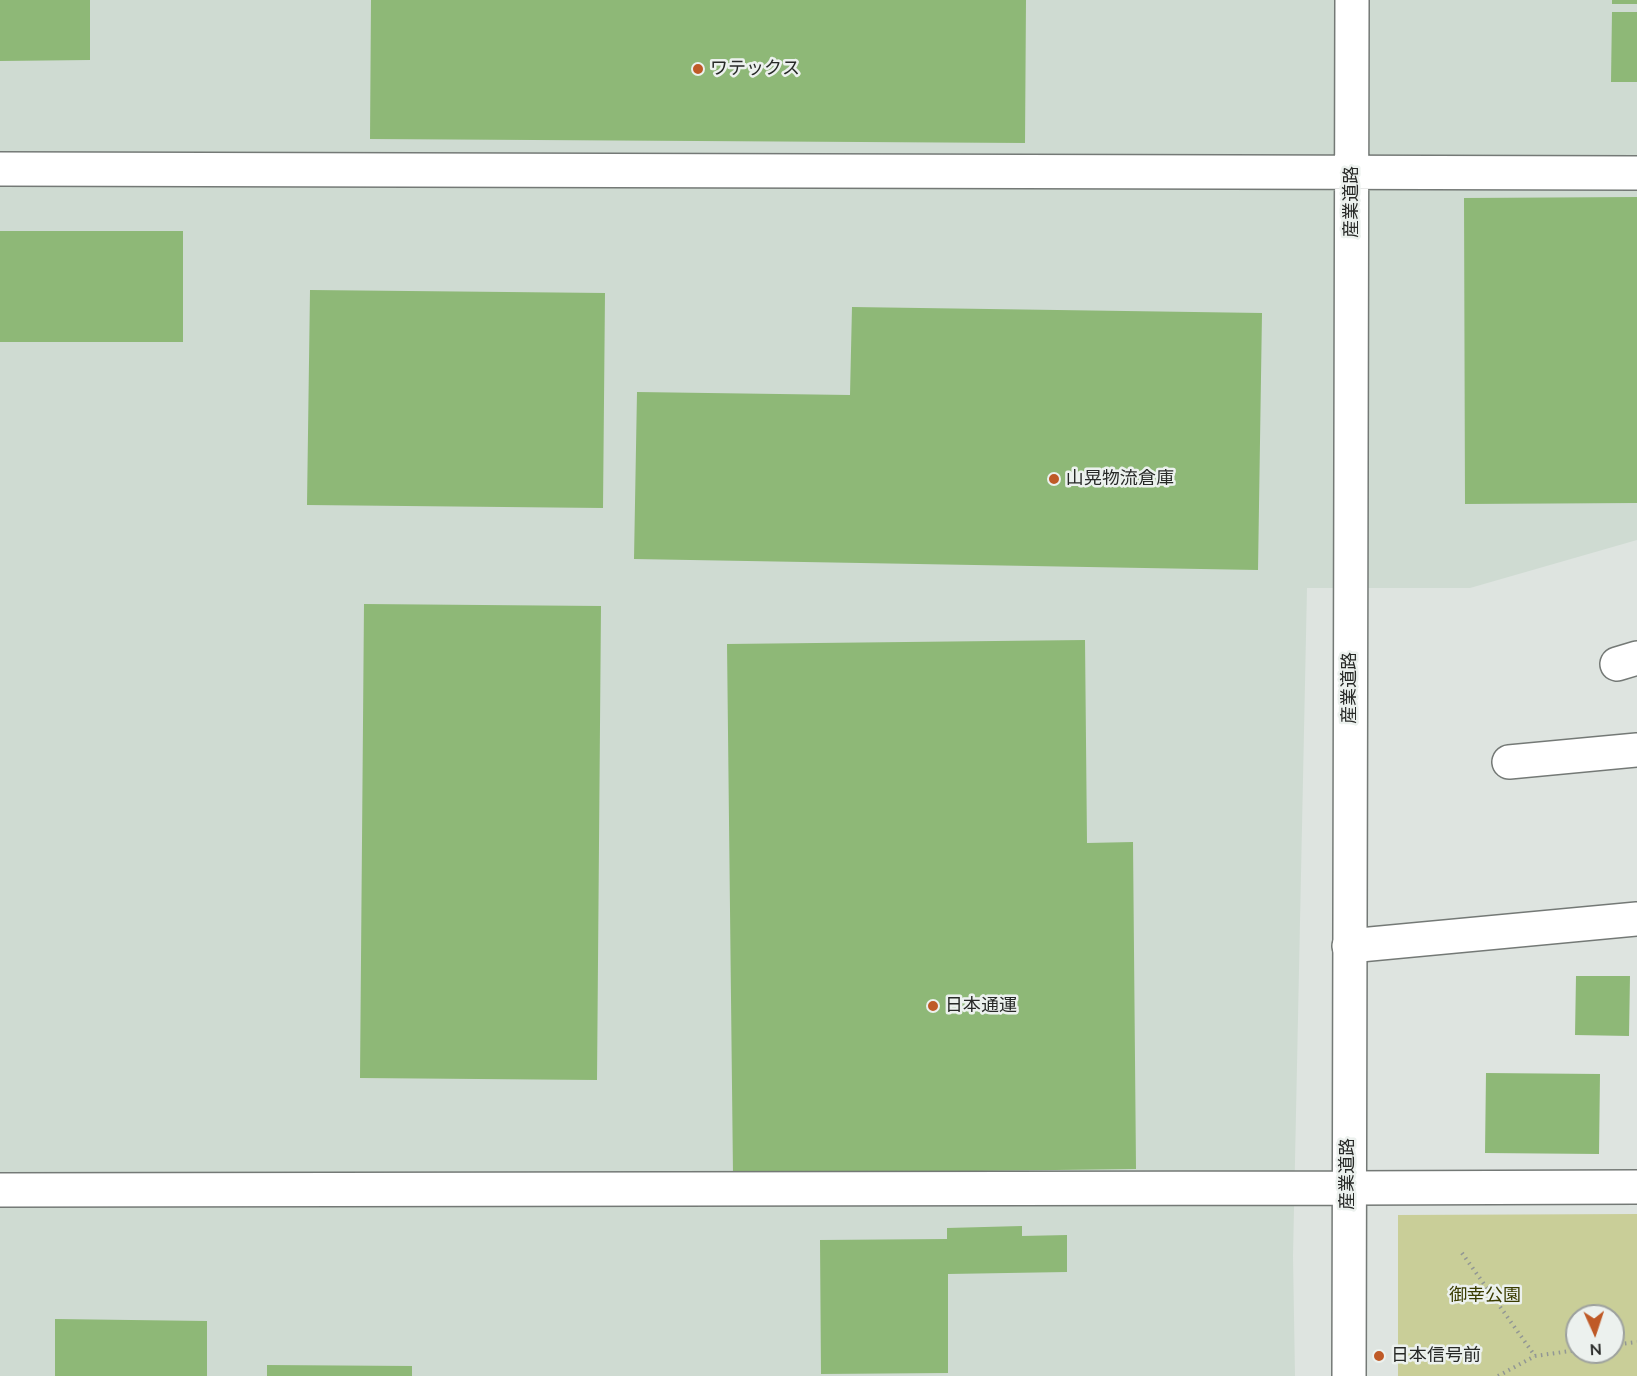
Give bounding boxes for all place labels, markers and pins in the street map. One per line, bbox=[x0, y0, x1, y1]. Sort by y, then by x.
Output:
place label: ワテックス bbox=[710, 58, 800, 80]
marker: ワテックス bbox=[691, 62, 705, 76]
place label: 山晃物流倉庫 bbox=[1066, 468, 1174, 490]
marker: 山晃物流倉庫 bbox=[1047, 472, 1061, 486]
place label: 日本通運 bbox=[945, 995, 1017, 1017]
marker: 日本通運 bbox=[926, 999, 940, 1013]
place label: 日本信号前 bbox=[1391, 1345, 1481, 1367]
marker: 日本信号前 bbox=[1372, 1349, 1386, 1363]

